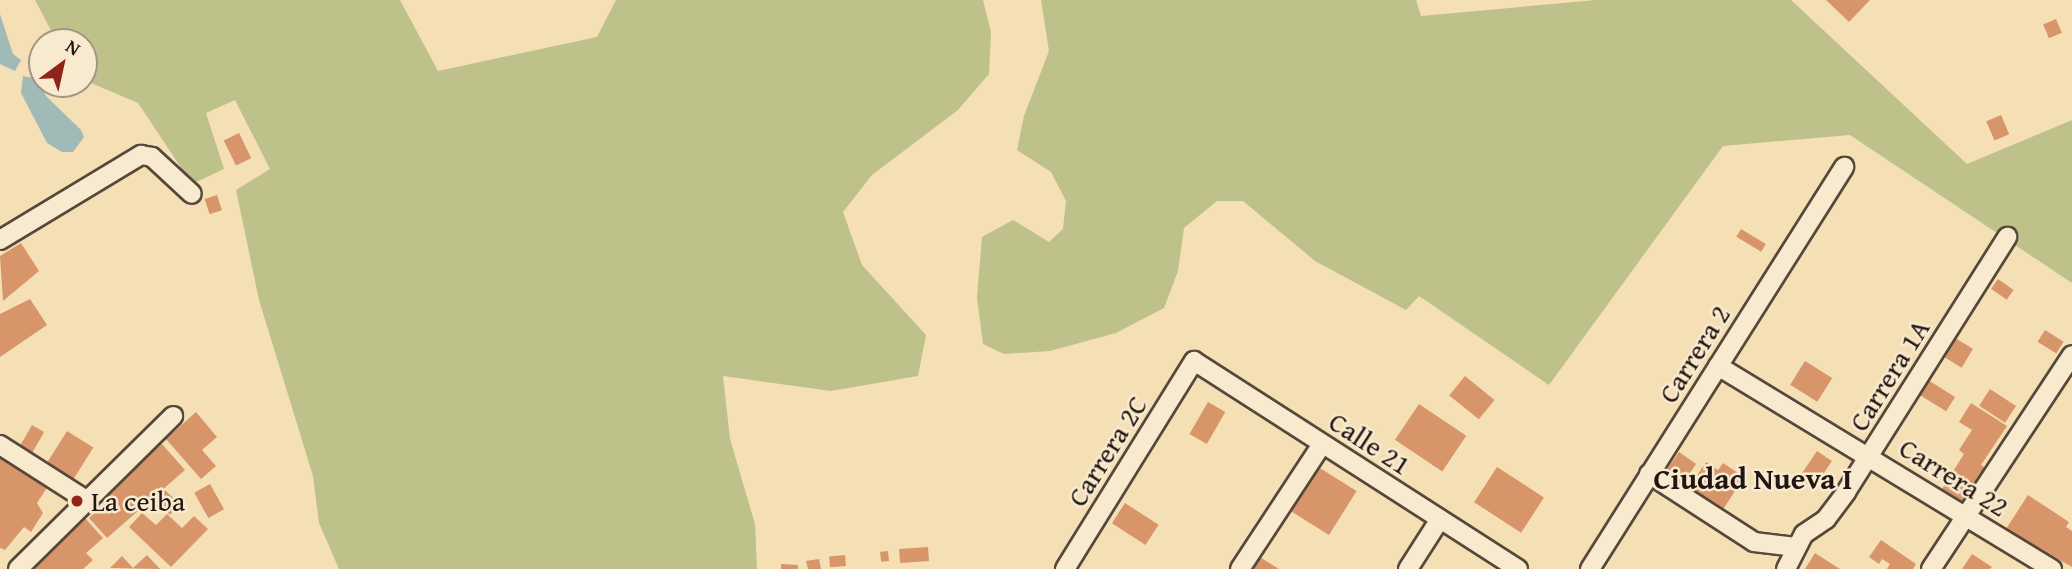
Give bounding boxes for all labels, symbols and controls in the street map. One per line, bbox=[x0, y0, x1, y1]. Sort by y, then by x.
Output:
north arrow bbox=[28, 28, 98, 98]
text: N bbox=[60, 32, 86, 62]
street label: Carrera 2 bbox=[1651, 299, 1737, 409]
street label: Carrera 1A bbox=[1842, 313, 1936, 437]
street label: Carrera 2C bbox=[1060, 390, 1154, 512]
street label: Calle 21 bbox=[1323, 404, 1417, 482]
street label: Carrera 22 bbox=[1893, 430, 2015, 524]
district label: Ciudad Nueva I bbox=[1654, 460, 1852, 496]
place label: La ceiba bbox=[91, 484, 185, 518]
marker: La ceiba bbox=[69, 493, 85, 509]

